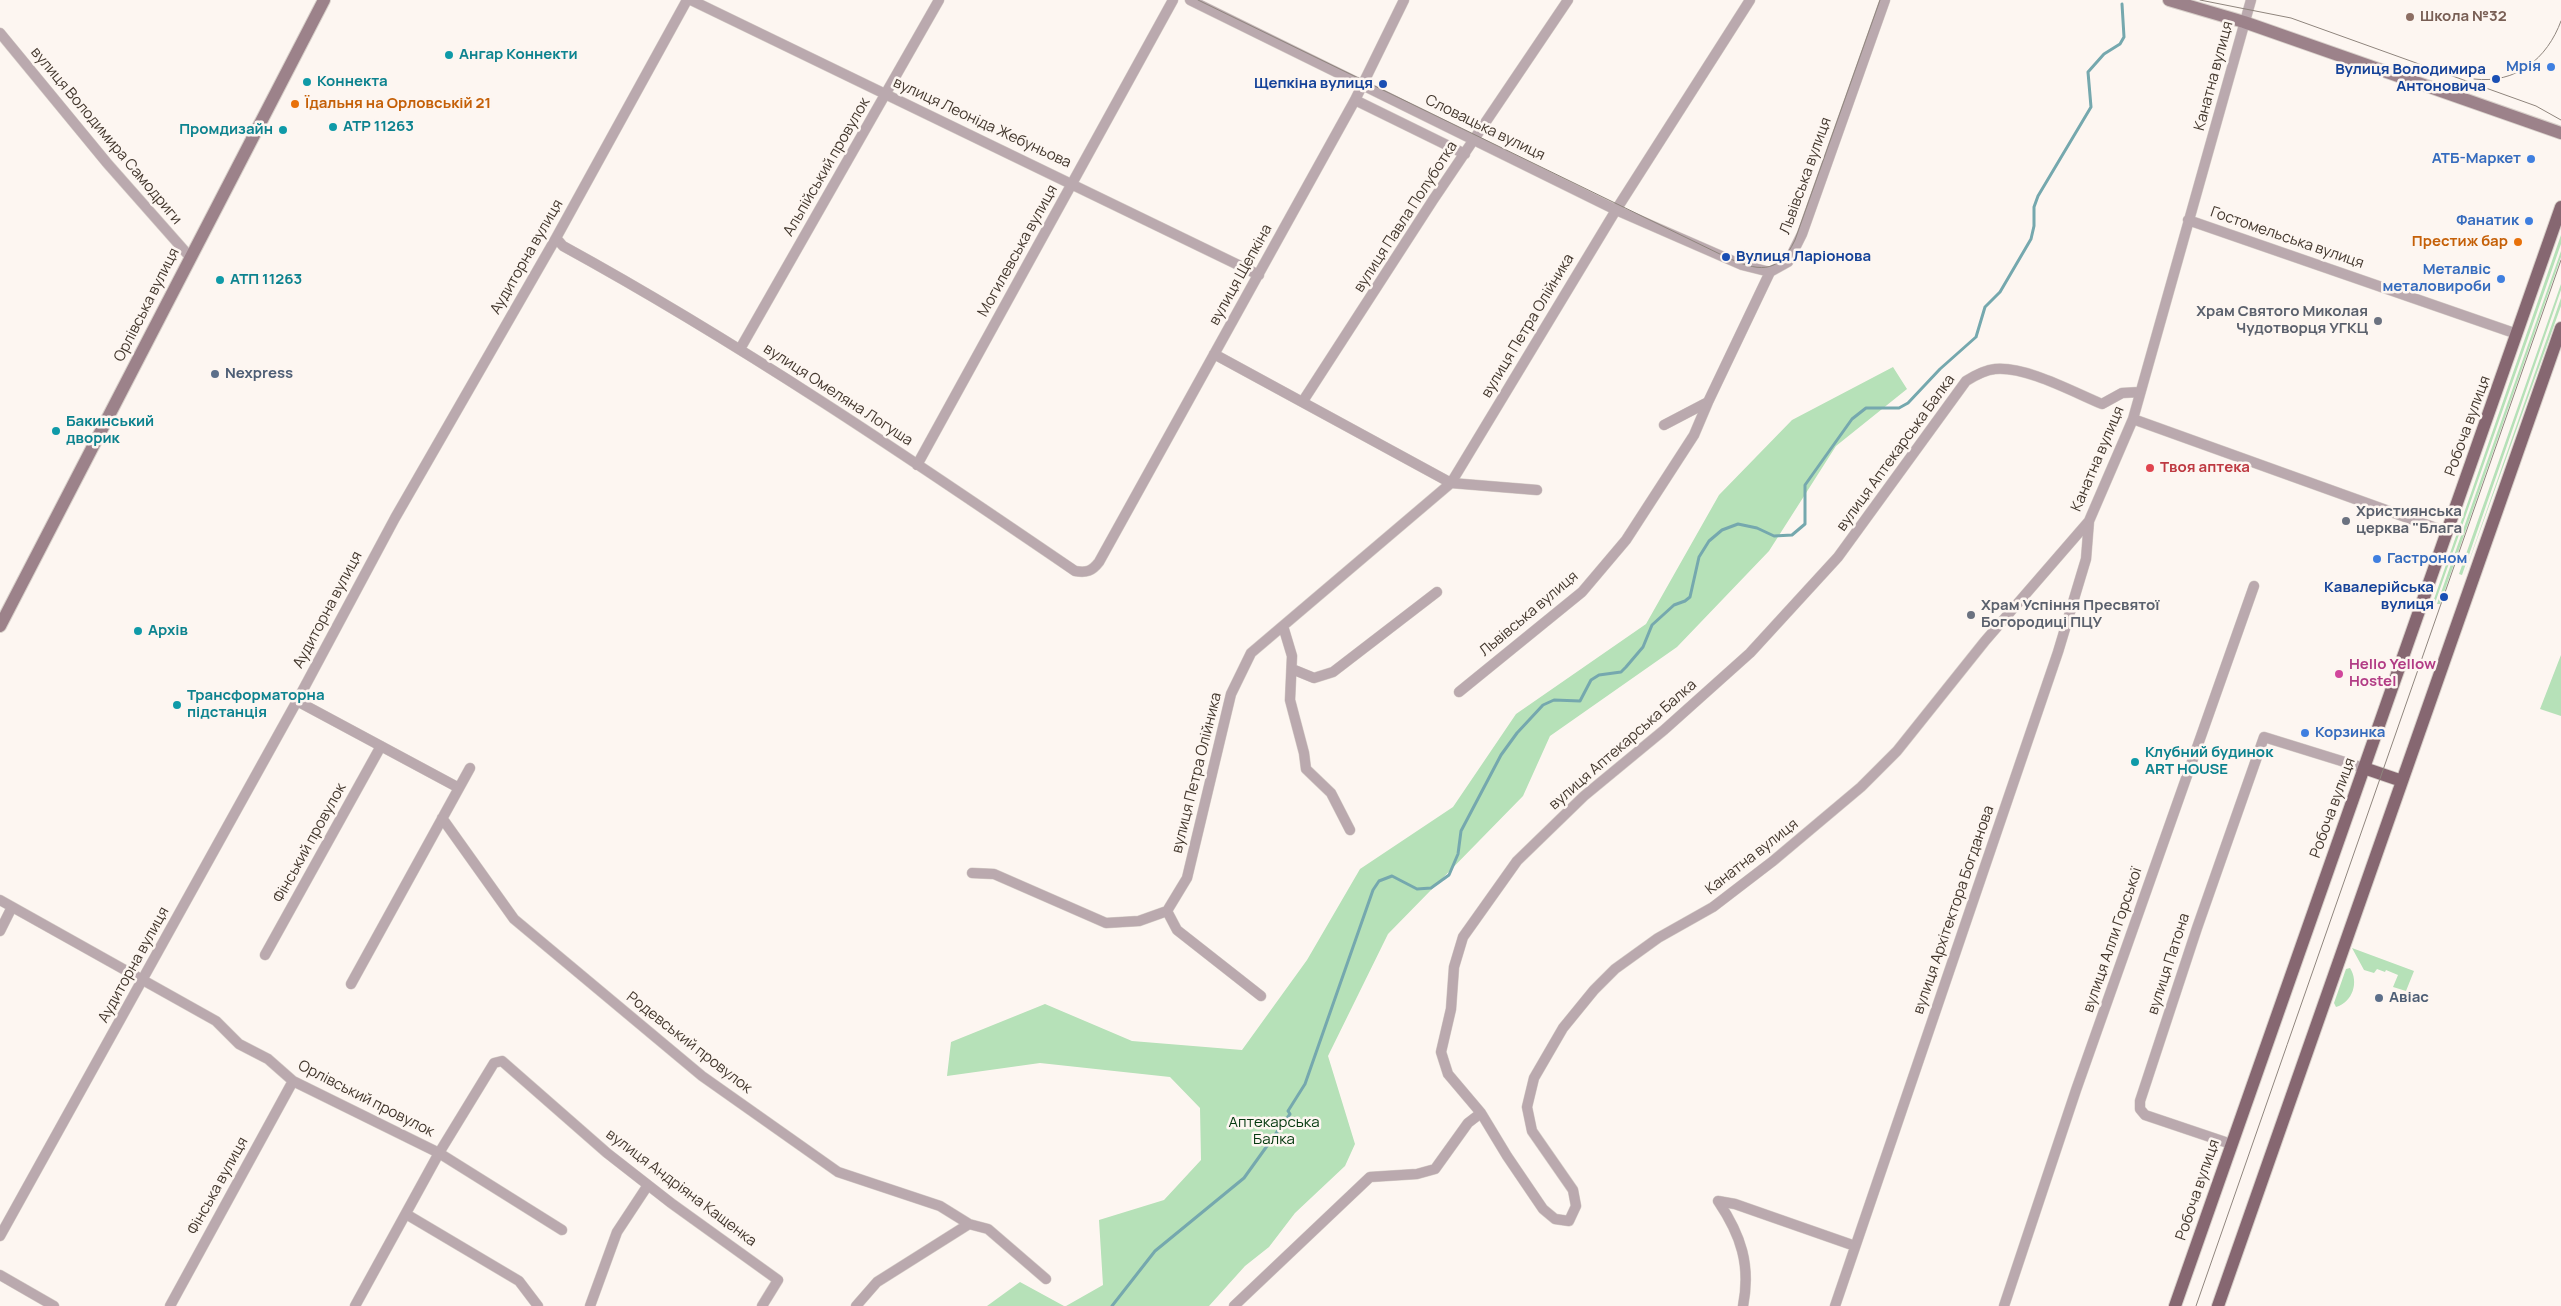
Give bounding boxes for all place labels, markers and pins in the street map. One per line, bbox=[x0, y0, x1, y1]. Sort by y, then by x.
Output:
place label: Школа №32 bbox=[2420, 8, 2507, 26]
marker: Школа №32 bbox=[2404, 11, 2416, 23]
place label: Ангар Коннекти bbox=[459, 46, 578, 64]
marker: Ангар Коннекти bbox=[443, 49, 455, 61]
place label: Мрія bbox=[2506, 58, 2541, 76]
place label: Вулиця Володимира Антоновича bbox=[2335, 61, 2486, 96]
marker: Мрія bbox=[2545, 61, 2557, 73]
place label: Коннекта bbox=[317, 73, 388, 91]
marker: Вулиця Володимира Антоновича bbox=[2490, 73, 2502, 85]
place label: Щепкіна вулиця bbox=[1254, 75, 1373, 93]
marker: Коннекта bbox=[301, 76, 313, 88]
marker: Щепкіна вулиця bbox=[1377, 78, 1389, 90]
place label: Їдальня на Орловській 21 bbox=[305, 95, 491, 113]
marker: Їдальня на Орловській 21 bbox=[289, 98, 301, 110]
place label: ATP 11263 bbox=[343, 118, 414, 136]
place label: Промдизайн bbox=[179, 121, 273, 139]
marker: ATP 11263 bbox=[327, 121, 339, 133]
marker: Промдизайн bbox=[277, 124, 289, 136]
place label: АТБ-Маркет bbox=[2432, 150, 2521, 168]
marker: АТБ-Маркет bbox=[2525, 153, 2537, 165]
place label: Фанатик bbox=[2456, 212, 2519, 230]
marker: Фанатик bbox=[2523, 215, 2535, 227]
place label: Престиж бар bbox=[2412, 233, 2508, 251]
marker: Престиж бар bbox=[2512, 236, 2524, 248]
place label: Вулиця Ларіонова bbox=[1736, 248, 1871, 266]
marker: Вулиця Ларіонова bbox=[1720, 251, 1732, 263]
place label: Металвіс металовироби bbox=[2382, 261, 2491, 296]
place label: АТП 11263 bbox=[230, 271, 302, 289]
marker: Металвіс металовироби bbox=[2495, 273, 2507, 285]
marker: АТП 11263 bbox=[214, 274, 226, 286]
place label: Храм Святого Миколая Чудотворця УГКЦ bbox=[2196, 303, 2368, 338]
marker: Храм Святого Миколая Чудотворця УГКЦ bbox=[2372, 315, 2384, 327]
place label: Nexpress bbox=[225, 365, 293, 383]
marker: Nexpress bbox=[209, 368, 221, 380]
place label: Бакинський дворик bbox=[66, 413, 154, 448]
marker: Бакинський дворик bbox=[50, 425, 62, 437]
place label: Твоя аптека bbox=[2160, 459, 2250, 477]
marker: Твоя аптека bbox=[2144, 462, 2156, 474]
place label: Християнська церква "Блага bbox=[2356, 503, 2462, 538]
marker: Християнська церква "Блага bbox=[2340, 515, 2352, 527]
place label: Гастроном bbox=[2387, 550, 2467, 568]
marker: Гастроном bbox=[2371, 553, 2383, 565]
place label: Кавалерійська вулиця bbox=[2324, 579, 2434, 614]
marker: Кавалерійська вулиця bbox=[2438, 591, 2450, 603]
place label: Храм Успіння Пресвятої Богородиці ПЦУ bbox=[1981, 597, 2159, 632]
marker: Храм Успіння Пресвятої Богородиці ПЦУ bbox=[1965, 609, 1977, 621]
place label: Архів bbox=[148, 622, 188, 640]
marker: Архів bbox=[132, 625, 144, 637]
place label: Hello Yellow Hostel bbox=[2349, 656, 2436, 691]
marker: Hello Yellow Hostel bbox=[2333, 668, 2345, 680]
place label: Трансформаторна підстанція bbox=[187, 687, 325, 722]
marker: Трансформаторна підстанція bbox=[171, 699, 183, 711]
place label: Корзинка bbox=[2315, 724, 2385, 742]
marker: Корзинка bbox=[2299, 727, 2311, 739]
place label: Клубний будинок ART HOUSE bbox=[2145, 744, 2273, 779]
marker: Клубний будинок ART HOUSE bbox=[2129, 756, 2141, 768]
place label: Авіас bbox=[2389, 989, 2429, 1007]
marker: Авіас bbox=[2373, 992, 2385, 1004]

